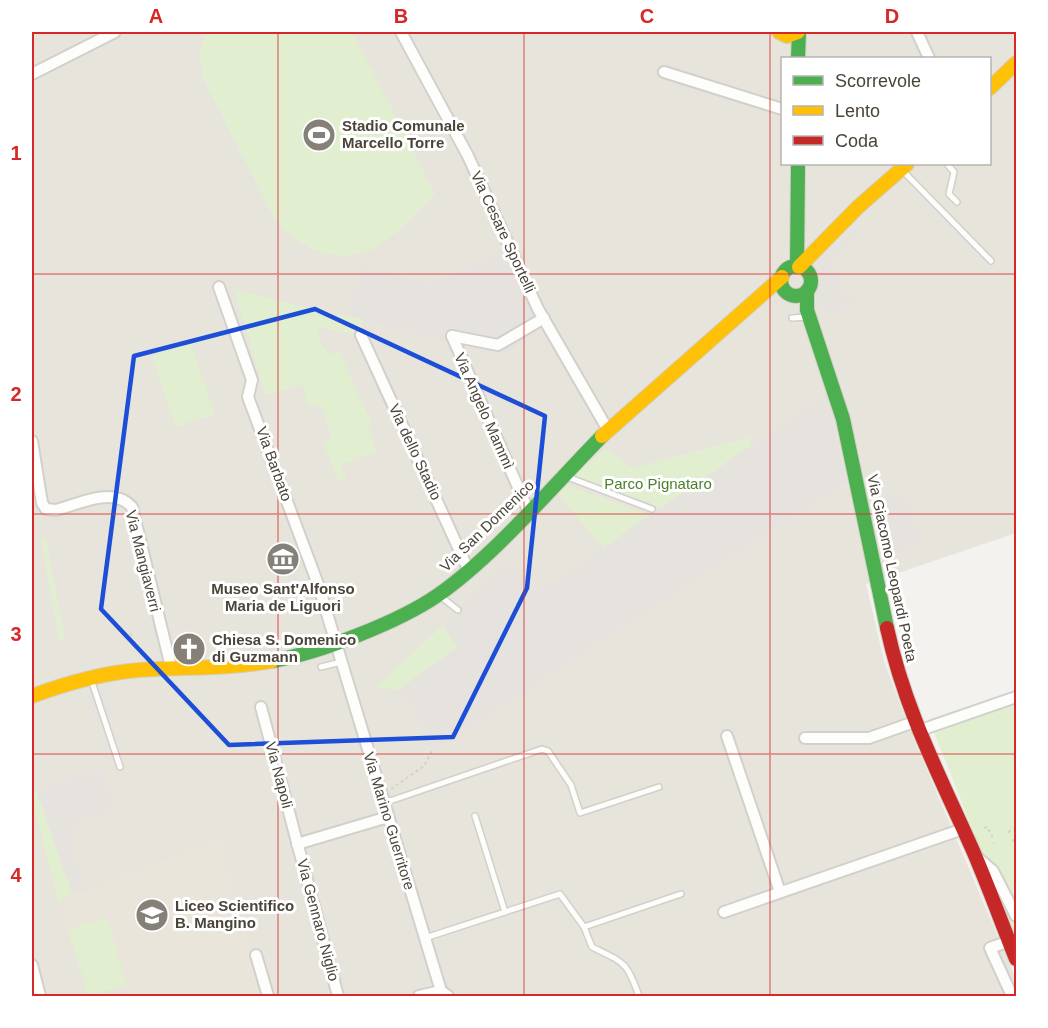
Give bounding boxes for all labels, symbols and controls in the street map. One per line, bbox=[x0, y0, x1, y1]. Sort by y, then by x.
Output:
text: A bbox=[149, 5, 163, 27]
text: B bbox=[394, 5, 408, 27]
text: C bbox=[640, 5, 654, 27]
text: D bbox=[885, 5, 899, 27]
legend bbox=[781, 57, 991, 165]
text: Scorrevole bbox=[835, 71, 921, 91]
text: Lento bbox=[835, 101, 880, 121]
sports icon: Stadio Comunale Marcello Torre bbox=[301, 117, 337, 153]
place label: Stadio Comunale Marcello Torre bbox=[342, 117, 465, 151]
text: Coda bbox=[835, 131, 879, 151]
text: 1 bbox=[10, 142, 22, 164]
street label: Via Cesare Sportelli bbox=[468, 168, 539, 295]
street label: Via Angelo Mammì bbox=[451, 350, 518, 472]
text: 2 bbox=[10, 383, 22, 405]
street label: Via dello Stadio bbox=[386, 401, 445, 502]
street label: Via Barbato bbox=[253, 424, 296, 503]
street label: Via Giacomo Leopardi Poeta bbox=[864, 472, 921, 664]
park label: Parco Pignataro bbox=[604, 475, 712, 492]
street label: Via San Domenico bbox=[436, 476, 537, 575]
street label: Via Mangiaverri bbox=[123, 508, 164, 613]
museum icon: Museo Sant'Alfonso Maria de Liguori bbox=[265, 541, 301, 577]
place label: Museo Sant'Alfonso Maria de Liguori bbox=[211, 580, 355, 614]
text: 3 bbox=[10, 623, 22, 645]
church icon: Chiesa S. Domenico di Guzmann bbox=[171, 631, 207, 667]
place label: Chiesa S. Domenico di Guzmann bbox=[212, 631, 356, 665]
street label: Via Napoli bbox=[262, 740, 297, 810]
street label: Via Marino Guerritore bbox=[360, 750, 419, 892]
street label: Via Gennaro Niglio bbox=[294, 857, 343, 983]
text: 4 bbox=[10, 864, 22, 886]
school or university icon: Liceo Scientifico B. Mangino bbox=[134, 897, 170, 933]
place label: Liceo Scientifico B. Mangino bbox=[175, 897, 294, 931]

